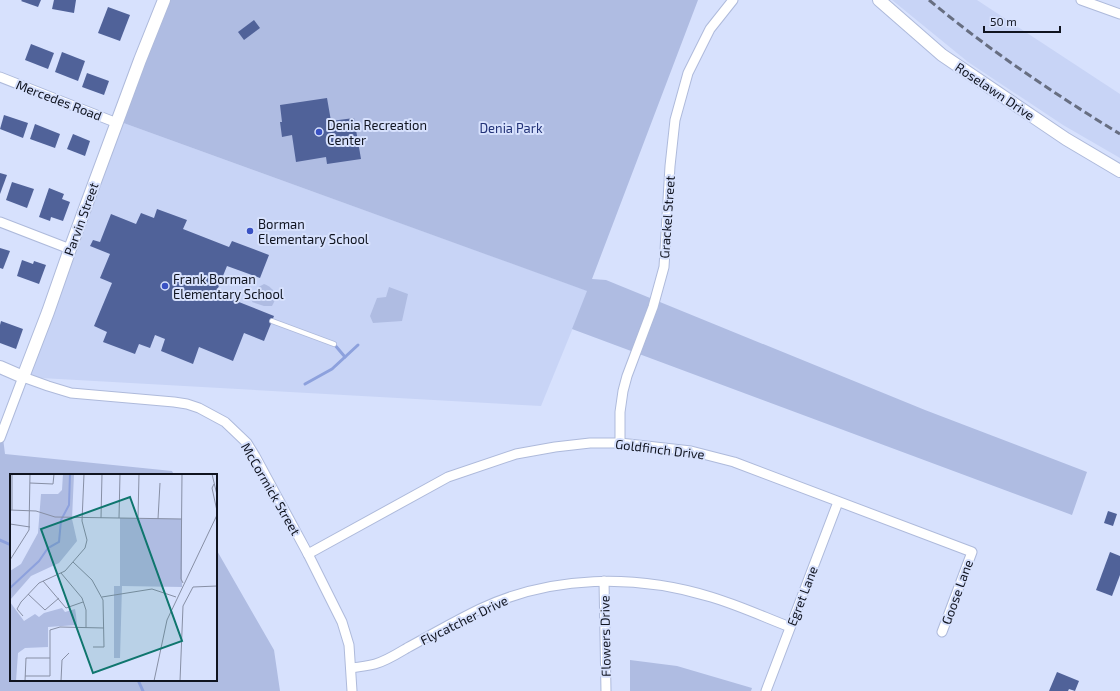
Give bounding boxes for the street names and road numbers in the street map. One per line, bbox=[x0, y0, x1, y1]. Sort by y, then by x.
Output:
street label: Roselawn Drive bbox=[952, 59, 1038, 123]
street label: Mercedes Road bbox=[14, 76, 104, 124]
street label: Grackel Street bbox=[656, 175, 678, 259]
street label: Parvin Street bbox=[60, 180, 102, 258]
street label: Goldfinch Drive bbox=[614, 436, 706, 462]
street label: McCormick Street bbox=[238, 440, 304, 538]
street label: Goose Lane bbox=[938, 557, 976, 627]
street label: Egret Lane bbox=[783, 564, 821, 628]
street label: Flycatcher Drive bbox=[418, 592, 510, 648]
street label: Flowers Drive bbox=[596, 595, 614, 677]

